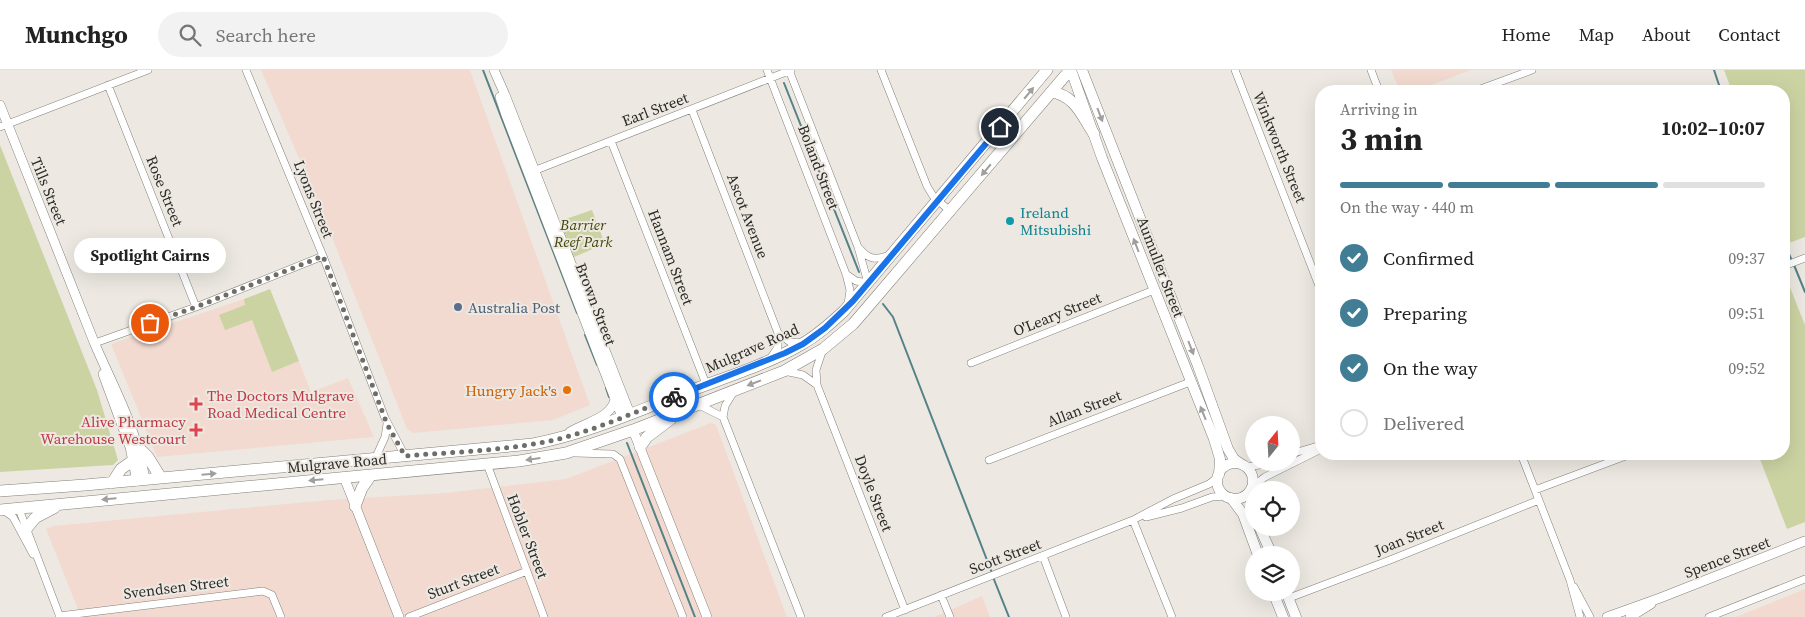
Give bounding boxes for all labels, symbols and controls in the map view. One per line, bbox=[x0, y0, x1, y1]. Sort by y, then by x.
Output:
search box bbox=[158, 12, 508, 57]
text: Munchgo bbox=[25, 18, 128, 51]
icon: search bbox=[176, 21, 204, 49]
text: Search here bbox=[216, 22, 316, 48]
text: Home bbox=[1502, 22, 1551, 47]
text: Map bbox=[1579, 22, 1614, 47]
text: About bbox=[1642, 22, 1690, 47]
text: Contact bbox=[1718, 22, 1780, 47]
one-way arrow bbox=[1023, 86, 1034, 99]
street label: Earl Street bbox=[619, 87, 691, 131]
street label: Winkworth Street bbox=[1248, 88, 1312, 206]
text: Arriving in bbox=[1340, 98, 1418, 120]
pin bbox=[979, 106, 1021, 148]
one-way arrow bbox=[1096, 108, 1104, 123]
icon: home bbox=[986, 113, 1014, 141]
text: 10:02–10:07 bbox=[1661, 115, 1765, 141]
text: 3 min bbox=[1340, 117, 1423, 161]
street label: Boland Street bbox=[793, 122, 845, 213]
street label: Rose Street bbox=[141, 153, 189, 229]
street label: Tills Street bbox=[26, 154, 72, 228]
street label: Lyons Street bbox=[289, 157, 339, 241]
one-way arrow bbox=[980, 163, 992, 175]
street label: Ascot Avenue bbox=[722, 170, 774, 262]
text: On the way · 440 m bbox=[1340, 196, 1474, 218]
place label: Ireland Mitsubishi bbox=[1020, 202, 1091, 240]
street label: Hannam Street bbox=[643, 206, 699, 308]
park label: Barrier Reef Park bbox=[553, 214, 613, 252]
street label: Aumuller Street bbox=[1132, 214, 1190, 320]
marker: Ireland Mitsubishi bbox=[1004, 215, 1016, 227]
one-way arrow bbox=[1132, 237, 1139, 252]
callout: Spotlight Cairns bbox=[74, 238, 226, 273]
text: Spotlight Cairns bbox=[91, 244, 210, 266]
icon: check bbox=[1340, 244, 1368, 272]
text: Confirmed bbox=[1383, 245, 1474, 271]
text: 09:37 bbox=[1728, 247, 1765, 269]
street label: Brown Street bbox=[571, 260, 621, 348]
street label: O'Leary Street bbox=[1010, 287, 1104, 341]
place label: Australia Post bbox=[468, 297, 560, 318]
icon: check bbox=[1340, 299, 1368, 327]
text: Preparing bbox=[1383, 300, 1467, 326]
marker: Australia Post bbox=[452, 301, 464, 313]
pin bbox=[129, 302, 171, 344]
text: 09:51 bbox=[1728, 302, 1765, 324]
icon: bag bbox=[136, 309, 164, 337]
street label: Mulgrave Road bbox=[702, 318, 802, 378]
one-way arrow bbox=[1187, 341, 1195, 356]
icon: check bbox=[1340, 354, 1368, 382]
text: On the way bbox=[1383, 355, 1478, 381]
text: 09:52 bbox=[1728, 357, 1765, 379]
courier bbox=[649, 372, 699, 422]
one-way arrow bbox=[747, 379, 761, 387]
place label: Hungry Jack's bbox=[465, 380, 557, 401]
icon: bike bbox=[660, 383, 688, 411]
marker: Hungry Jack's bbox=[561, 384, 573, 396]
street label: Allan Street bbox=[1044, 384, 1124, 432]
place label: The Doctors Mulgrave Road Medical Centre bbox=[207, 385, 355, 423]
marker: The Doctors Mulgrave Road Medical Centre bbox=[189, 397, 203, 411]
one-way arrow bbox=[1199, 405, 1207, 420]
text: Delivered bbox=[1383, 410, 1464, 436]
place label: Alive Pharmacy Warehouse Westcourt bbox=[40, 411, 186, 449]
north arrow bbox=[1245, 416, 1300, 471]
map controls bbox=[1245, 416, 1300, 601]
marker: Alive Pharmacy Warehouse Westcourt bbox=[190, 424, 202, 436]
street label: Mulgrave Road bbox=[286, 448, 388, 478]
street label: Doyle Street bbox=[850, 452, 898, 534]
one-way arrow bbox=[525, 455, 541, 463]
one-way arrow bbox=[202, 470, 218, 478]
one-way arrow bbox=[308, 476, 324, 484]
button: locate bbox=[1245, 481, 1300, 536]
street label: Hobler Street bbox=[502, 491, 554, 581]
one-way arrow bbox=[101, 495, 117, 503]
street label: Joan Street bbox=[1371, 514, 1447, 561]
street label: Spence Street bbox=[1681, 531, 1773, 583]
street label: Scott Street bbox=[966, 533, 1044, 579]
button: layers bbox=[1245, 546, 1300, 601]
street label: Sturt Street bbox=[424, 558, 502, 604]
street label: Svendsen Street bbox=[122, 570, 230, 604]

